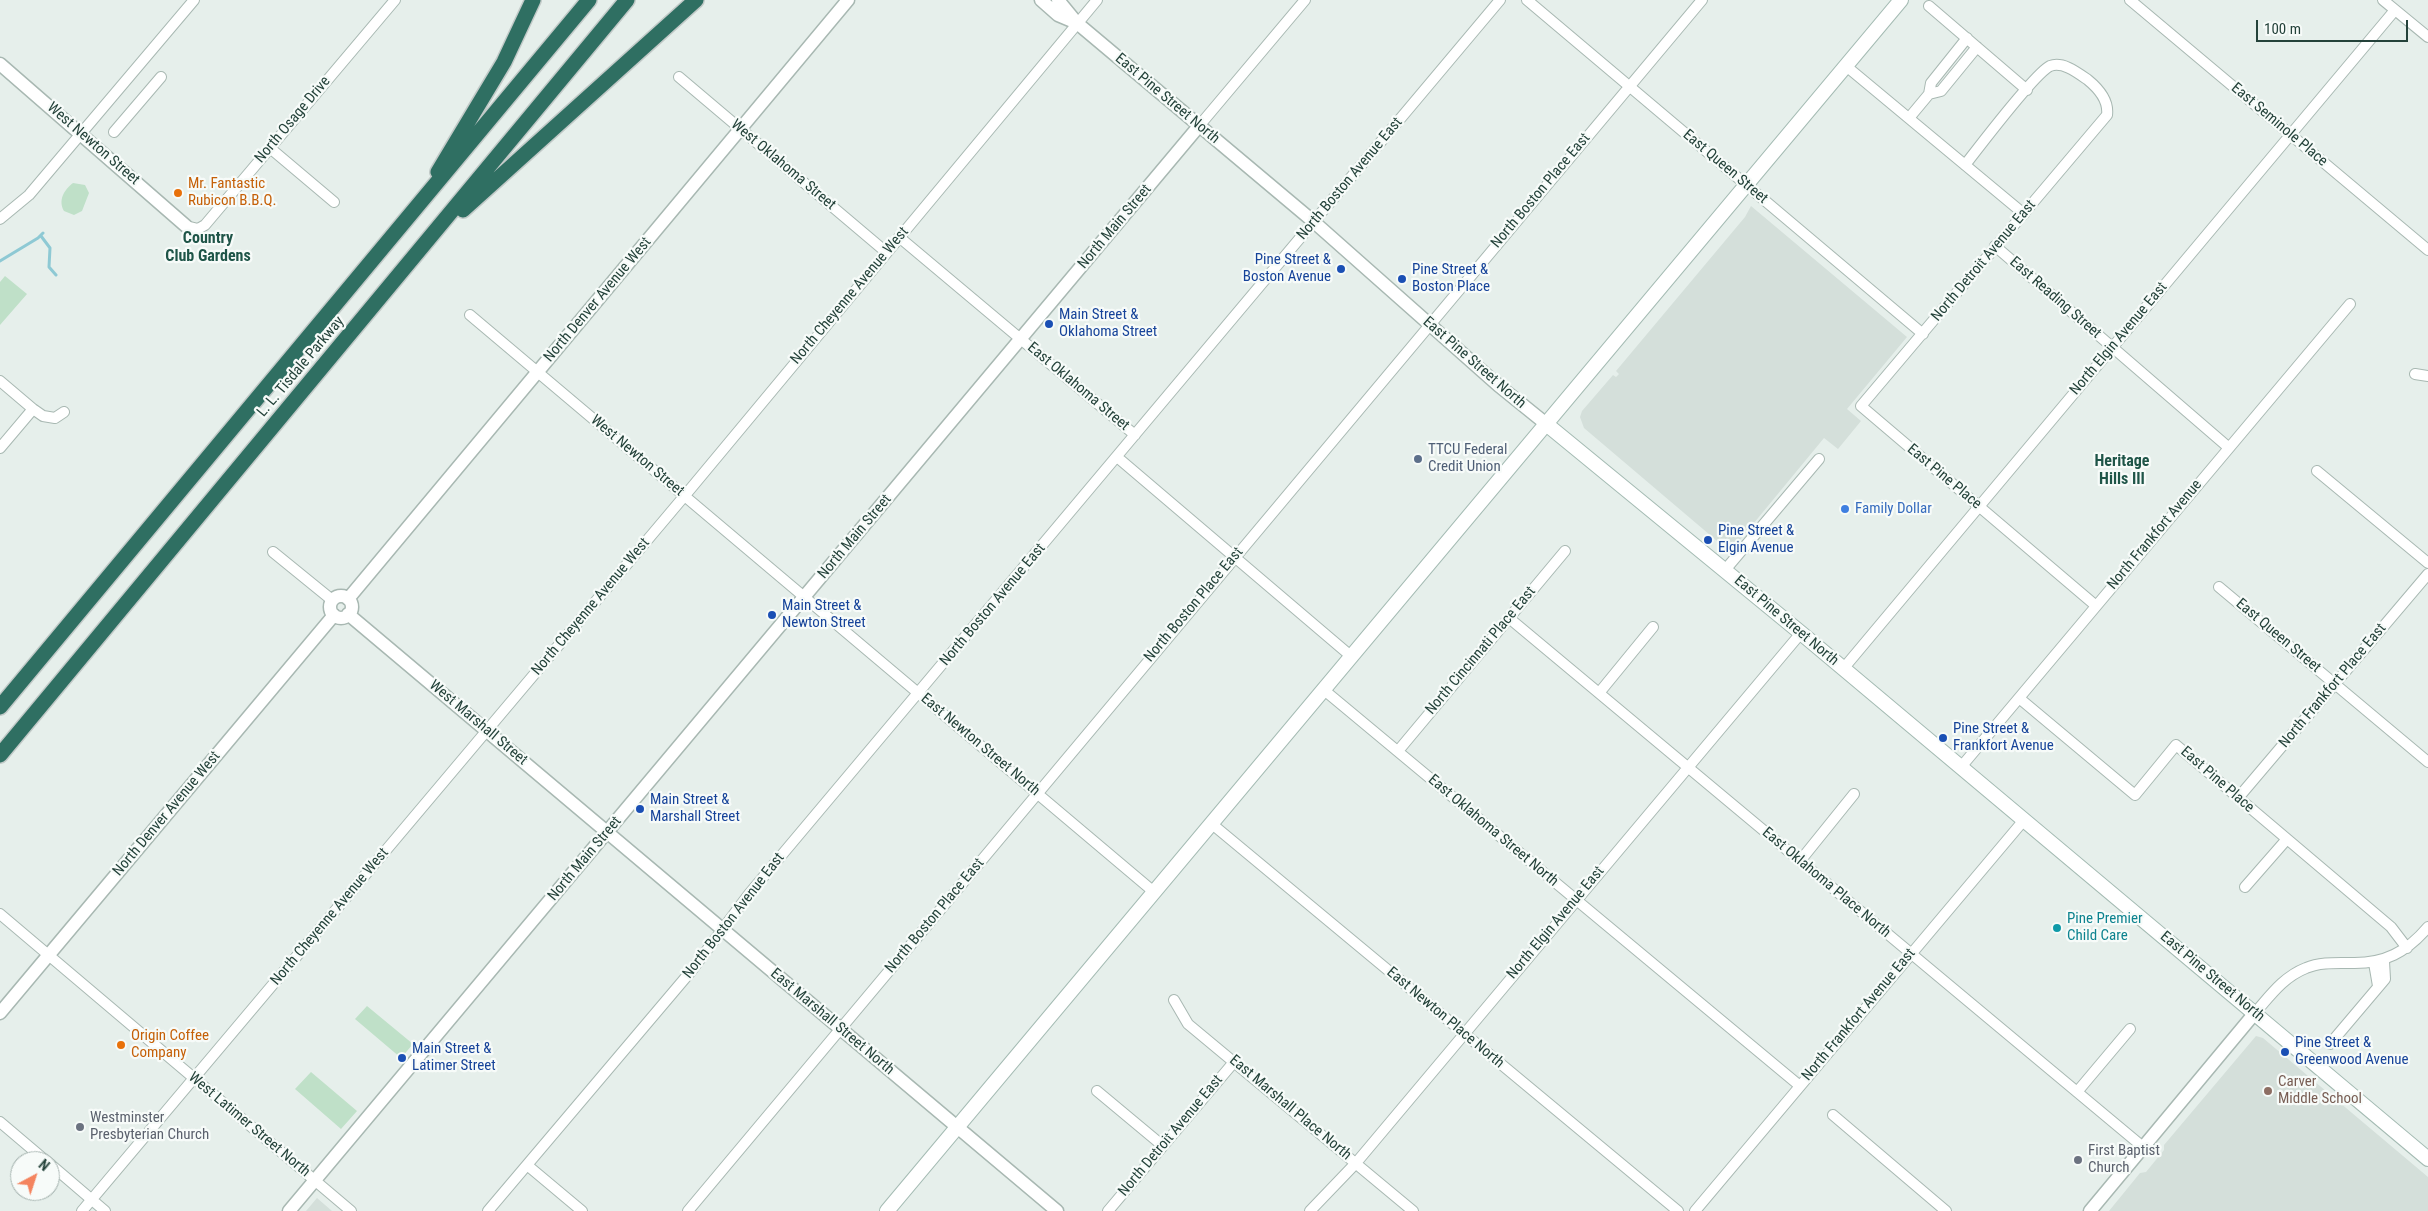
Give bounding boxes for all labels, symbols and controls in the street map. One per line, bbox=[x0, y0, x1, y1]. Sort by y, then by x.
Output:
scale bar bbox=[2258, 10, 2410, 42]
text: 100 m bbox=[2264, 20, 2301, 38]
street label: East Pine Street North bbox=[1111, 50, 1223, 148]
street label: North Osage Drive bbox=[251, 73, 335, 167]
street label: East Seminole Place bbox=[2227, 79, 2331, 171]
street label: West Newton Street bbox=[43, 99, 143, 189]
street label: North Boston Avenue East bbox=[1293, 114, 1407, 244]
street label: West Oklahoma Street bbox=[727, 116, 839, 214]
street label: East Queen Street bbox=[1679, 126, 1771, 208]
street label: North Boston Place East bbox=[1488, 130, 1594, 252]
place label: Mr. Fantastic Rubicon B.B.Q. bbox=[188, 175, 276, 210]
street label: North Main Street bbox=[1074, 181, 1156, 273]
marker: Mr. Fantastic Rubicon B.B.Q. bbox=[172, 187, 184, 199]
street label: North Detroit Avenue East bbox=[1928, 197, 2040, 325]
street label: North Cheyenne Avenue West bbox=[787, 224, 913, 368]
district label: Country Club Gardens bbox=[165, 229, 251, 267]
street label: North Denver Avenue West bbox=[541, 234, 655, 366]
place label: Pine Street & Boston Avenue bbox=[1243, 251, 1331, 286]
street label: East Reading Street bbox=[2005, 253, 2105, 343]
place label: Pine Street & Boston Place bbox=[1412, 261, 1490, 296]
marker: Pine Street & Boston Avenue bbox=[1335, 263, 1347, 275]
marker: Pine Street & Boston Place bbox=[1396, 273, 1408, 285]
street label: North Elgin Avenue East bbox=[2067, 279, 2171, 399]
place label: Main Street & Oklahoma Street bbox=[1059, 306, 1157, 341]
street label: L. L. Tisdale Parkway bbox=[254, 313, 348, 421]
street label: East Pine Street North bbox=[1419, 313, 1529, 413]
marker: Main Street & Oklahoma Street bbox=[1043, 318, 1055, 330]
street label: East Oklahoma Street bbox=[1023, 339, 1133, 435]
street label: West Newton Street bbox=[587, 412, 687, 500]
place label: TTCU Federal Credit Union bbox=[1428, 441, 1507, 476]
street label: East Pine Place bbox=[1903, 441, 1985, 513]
district label: Heritage Hills III bbox=[2095, 452, 2149, 490]
marker: TTCU Federal Credit Union bbox=[1412, 453, 1424, 465]
street label: North Frankfort Avenue bbox=[2104, 476, 2206, 594]
street label: North Main Street bbox=[814, 491, 896, 583]
place label: Family Dollar bbox=[1855, 500, 1932, 518]
marker: Family Dollar bbox=[1839, 503, 1851, 515]
place label: Pine Street & Elgin Avenue bbox=[1718, 522, 1794, 557]
marker: Pine Street & Elgin Avenue bbox=[1702, 534, 1714, 546]
street label: North Cheyenne Avenue West bbox=[528, 535, 654, 679]
street label: North Boston Avenue East bbox=[936, 540, 1050, 670]
street label: North Boston Place East bbox=[1141, 544, 1247, 666]
street label: East Pine Street North bbox=[1730, 572, 1842, 670]
street label: North Cincinnati Place East bbox=[1422, 583, 1540, 719]
street label: East Queen Street bbox=[2232, 595, 2324, 677]
place label: Main Street & Newton Street bbox=[782, 597, 866, 632]
marker: Main Street & Newton Street bbox=[766, 609, 778, 621]
street label: North Frankfort Place East bbox=[2276, 620, 2390, 752]
street label: West Marshall Street bbox=[425, 677, 531, 769]
street label: East Newton Street North bbox=[917, 690, 1043, 800]
place label: Pine Street & Frankfort Avenue bbox=[1953, 720, 2054, 755]
marker: Pine Street & Frankfort Avenue bbox=[1937, 732, 1949, 744]
street label: East Pine Place bbox=[2176, 743, 2258, 817]
street label: North Denver Avenue West bbox=[110, 748, 224, 880]
street label: East Oklahoma Street North bbox=[1424, 771, 1562, 891]
place label: Main Street & Marshall Street bbox=[650, 791, 740, 826]
marker: Main Street & Marshall Street bbox=[634, 803, 646, 815]
street label: North Main Street bbox=[544, 813, 626, 905]
street label: East Oklahoma Place North bbox=[1758, 824, 1894, 942]
street label: North Cheyenne Avenue West bbox=[267, 845, 393, 989]
street label: North Boston Avenue East bbox=[679, 850, 789, 982]
street label: North Boston Place East bbox=[882, 855, 988, 977]
street label: North Elgin Avenue East bbox=[1504, 863, 1608, 983]
place label: Pine Premier Child Care bbox=[2067, 910, 2143, 945]
marker: Pine Premier Child Care bbox=[2051, 922, 2063, 934]
street label: East Pine Street North bbox=[2156, 928, 2268, 1026]
street label: North Frankfort Avenue East bbox=[1798, 945, 1920, 1085]
street label: East Newton Place North bbox=[1383, 964, 1507, 1072]
street label: East Marshall Street North bbox=[766, 965, 898, 1079]
place label: Origin Coffee Company bbox=[131, 1027, 209, 1062]
place label: Pine Street & Greenwood Avenue bbox=[2295, 1034, 2408, 1069]
marker: Origin Coffee Company bbox=[115, 1039, 127, 1051]
place label: Main Street & Latimer Street bbox=[412, 1040, 496, 1075]
marker: Pine Street & Greenwood Avenue bbox=[2279, 1046, 2291, 1058]
marker: Main Street & Latimer Street bbox=[396, 1052, 408, 1064]
street label: East Marshall Place North bbox=[1225, 1052, 1355, 1164]
street label: West Latimer Street North bbox=[184, 1069, 314, 1181]
street label: North Detroit Avenue East bbox=[1115, 1072, 1227, 1200]
place label: Carver Middle School bbox=[2278, 1073, 2362, 1108]
marker: Carver Middle School bbox=[2262, 1085, 2274, 1097]
place label: Westminster Presbyterian Church bbox=[90, 1109, 209, 1144]
marker: Westminster Presbyterian Church bbox=[74, 1121, 86, 1133]
place label: First Baptist Church bbox=[2088, 1142, 2160, 1177]
north arrow bbox=[10, 1151, 60, 1201]
marker: First Baptist Church bbox=[2072, 1154, 2084, 1166]
text: N bbox=[36, 1156, 52, 1174]

